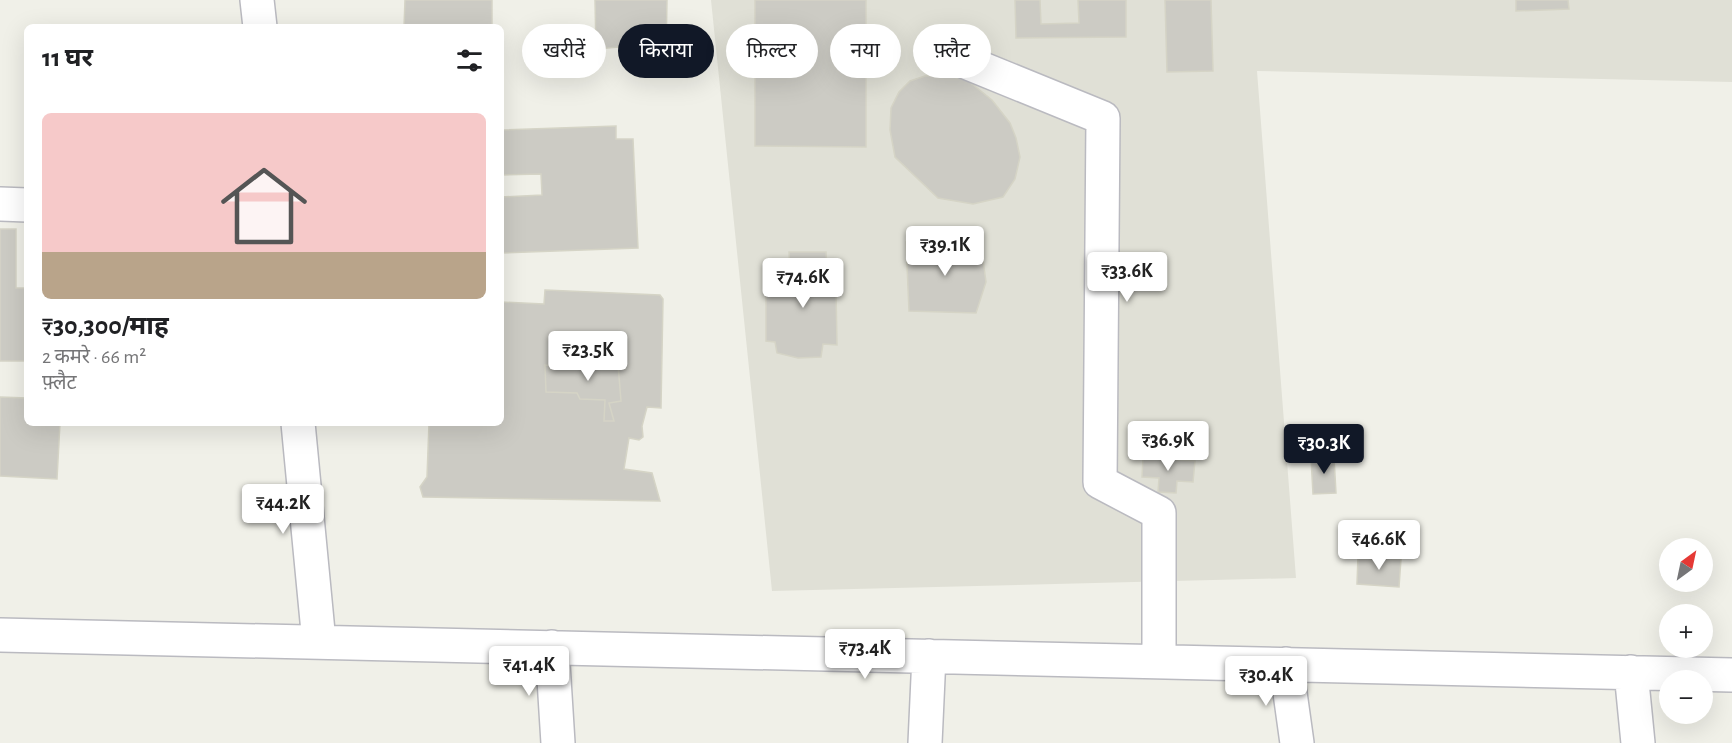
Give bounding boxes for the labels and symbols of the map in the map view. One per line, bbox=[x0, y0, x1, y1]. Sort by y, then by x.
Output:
pin: ₹39.1K bbox=[896, 226, 994, 277]
pin: ₹33.6K bbox=[1078, 252, 1176, 303]
pin: ₹74.6K bbox=[754, 258, 852, 309]
pin: ₹23.5K bbox=[539, 331, 637, 382]
pin: ₹36.9K bbox=[1119, 421, 1217, 472]
pin: ₹30.3K bbox=[1275, 424, 1373, 475]
pin: ₹44.2K bbox=[234, 484, 332, 535]
pin: ₹46.6K bbox=[1330, 520, 1428, 571]
north arrow bbox=[1659, 538, 1713, 592]
pin: ₹73.4K bbox=[816, 629, 914, 680]
pin: ₹41.4K bbox=[480, 646, 578, 697]
pin: ₹30.4K bbox=[1217, 656, 1315, 707]

